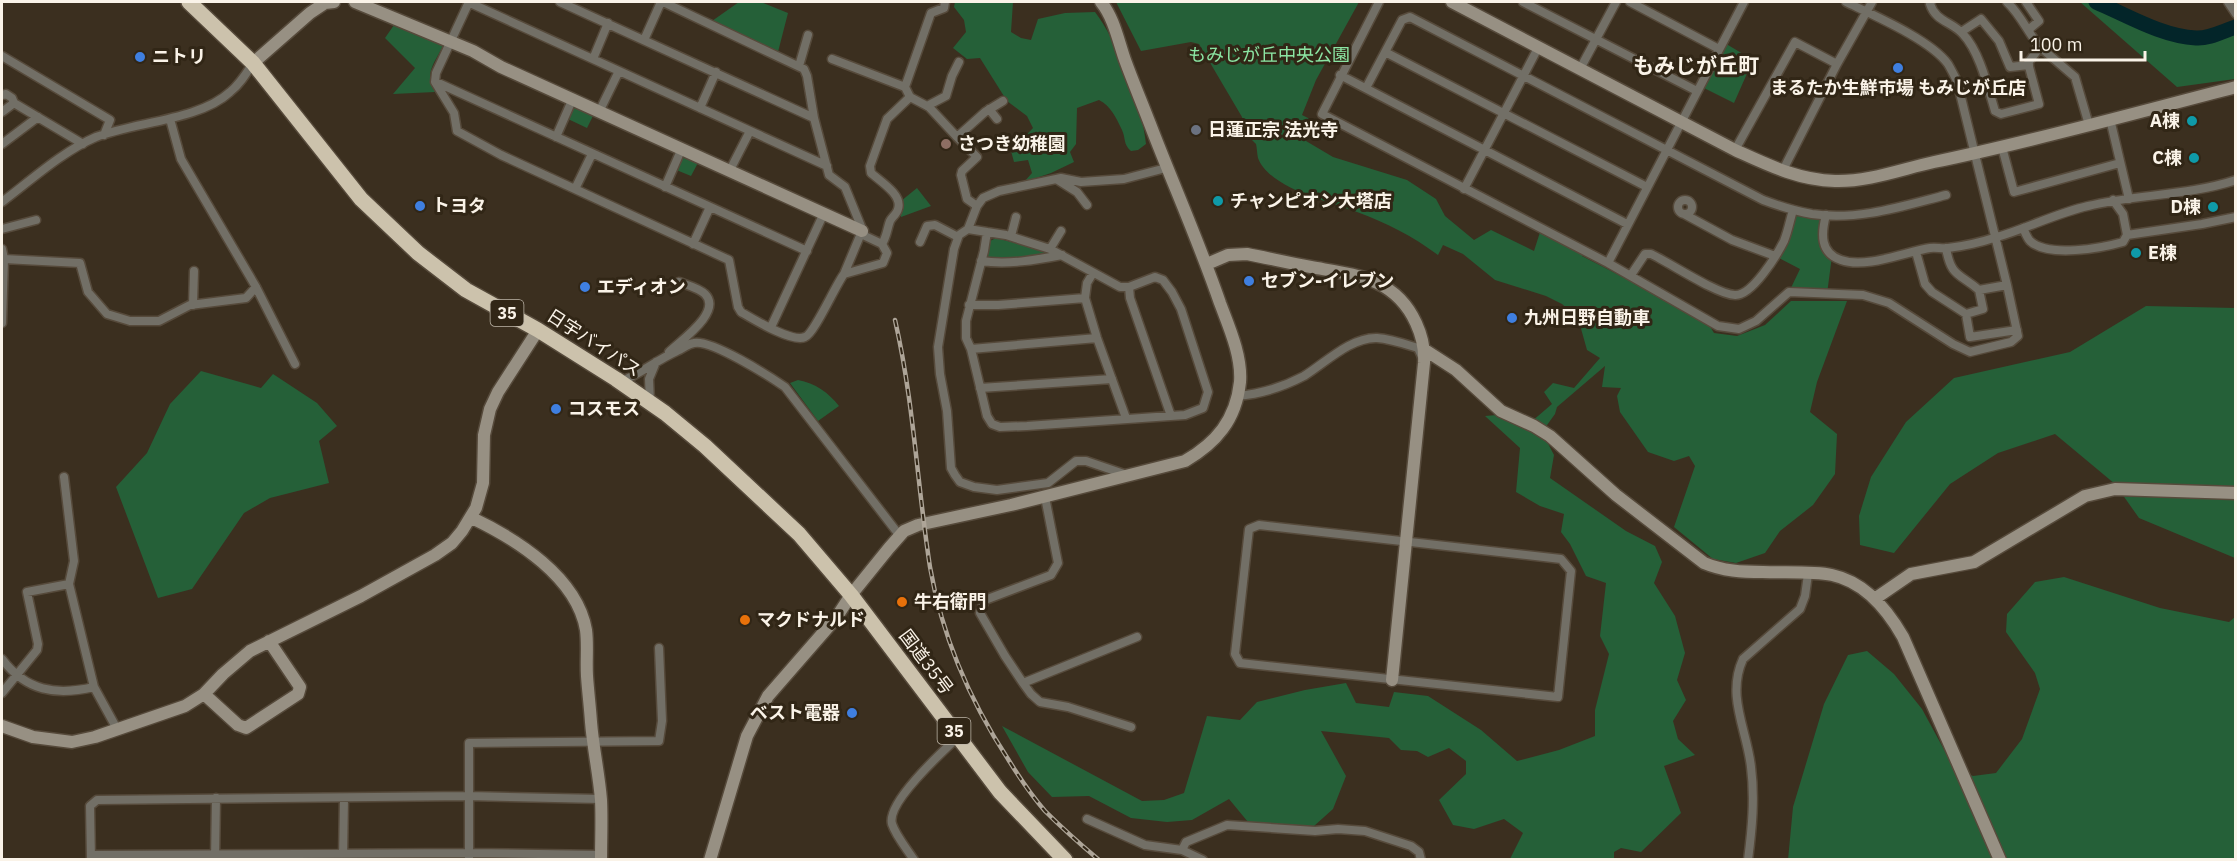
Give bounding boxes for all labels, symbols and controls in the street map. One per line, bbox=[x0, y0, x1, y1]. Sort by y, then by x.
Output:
scale bar bbox=[2021, 24, 2146, 62]
text: 100 m bbox=[2030, 33, 2082, 56]
park label: もみじが丘中央公園 bbox=[1188, 43, 1350, 66]
place label: ニトリ bbox=[152, 45, 206, 68]
marker: ニトリ bbox=[133, 50, 147, 64]
district label: もみじが丘町 bbox=[1633, 51, 1759, 79]
marker: まるたか生鮮市場 もみじが丘店 bbox=[1891, 61, 1905, 75]
place label: まるたか生鮮市場 もみじが丘店 bbox=[1770, 76, 2026, 99]
place label: A棟 bbox=[2150, 109, 2180, 132]
marker: A棟 bbox=[2185, 114, 2199, 128]
place label: 日蓮正宗 法光寺 bbox=[1208, 118, 1338, 141]
marker: 日蓮正宗 法光寺 bbox=[1189, 123, 1203, 137]
place label: さつき幼稚園 bbox=[958, 132, 1066, 155]
marker: さつき幼稚園 bbox=[939, 137, 953, 151]
place label: C棟 bbox=[2152, 146, 2182, 169]
marker: C棟 bbox=[2187, 151, 2201, 165]
place label: チャンピオン大塔店 bbox=[1230, 189, 1392, 212]
place label: トヨタ bbox=[432, 194, 486, 217]
marker: チャンピオン大塔店 bbox=[1211, 194, 1225, 208]
place label: D棟 bbox=[2170, 195, 2201, 218]
marker: トヨタ bbox=[413, 199, 427, 213]
marker: D棟 bbox=[2206, 200, 2220, 214]
place label: E棟 bbox=[2148, 241, 2177, 264]
marker: E棟 bbox=[2129, 246, 2143, 260]
place label: セブン-イレブン bbox=[1261, 269, 1394, 292]
marker: セブン-イレブン bbox=[1242, 274, 1256, 288]
place label: エディオン bbox=[597, 275, 686, 298]
marker: エディオン bbox=[578, 280, 592, 294]
road number: 35 bbox=[490, 300, 524, 326]
street label: 日宇バイパス bbox=[543, 304, 646, 382]
place label: 九州日野自動車 bbox=[1524, 306, 1650, 329]
marker: 九州日野自動車 bbox=[1505, 311, 1519, 325]
place label: コスモス bbox=[568, 397, 640, 420]
marker: コスモス bbox=[549, 402, 563, 416]
place label: 牛右衛門 bbox=[914, 590, 986, 613]
marker: 牛右衛門 bbox=[895, 595, 909, 609]
place label: マクドナルド bbox=[757, 608, 865, 631]
marker: マクドナルド bbox=[738, 613, 752, 627]
street label: 国道35号 bbox=[894, 625, 958, 699]
place label: ベスト電器 bbox=[750, 701, 840, 724]
marker: ベスト電器 bbox=[845, 706, 859, 720]
road number: 35 bbox=[938, 718, 970, 744]

